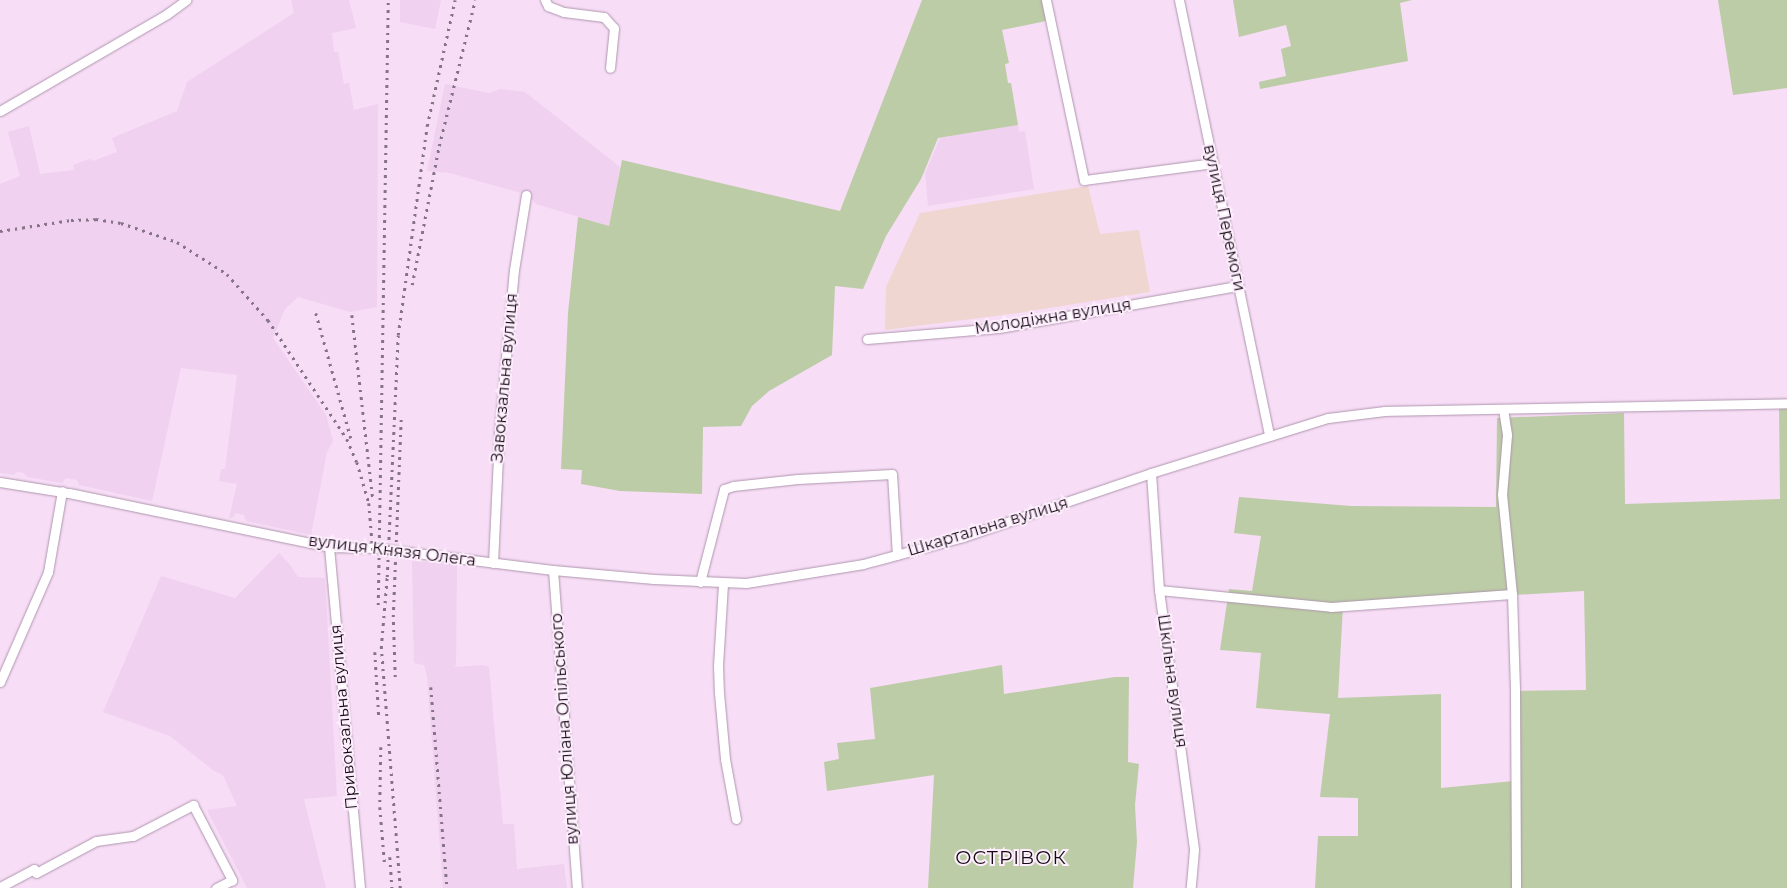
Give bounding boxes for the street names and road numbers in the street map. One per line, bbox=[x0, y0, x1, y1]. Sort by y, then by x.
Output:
street label: вулиця Перемоги bbox=[1199, 143, 1249, 293]
street label: Завокзальна вулиця bbox=[488, 293, 522, 463]
street label: Молодіжна вулиця bbox=[973, 295, 1133, 339]
street label: Шкартальна вулиця bbox=[905, 493, 1071, 561]
street label: вулиця Князя Олега bbox=[307, 531, 477, 571]
street label: вулиця Юліана Опільського bbox=[547, 613, 583, 845]
street label: Шкільна вулиця bbox=[1153, 613, 1191, 749]
street label: Привокзальна вулиця bbox=[326, 624, 362, 810]

